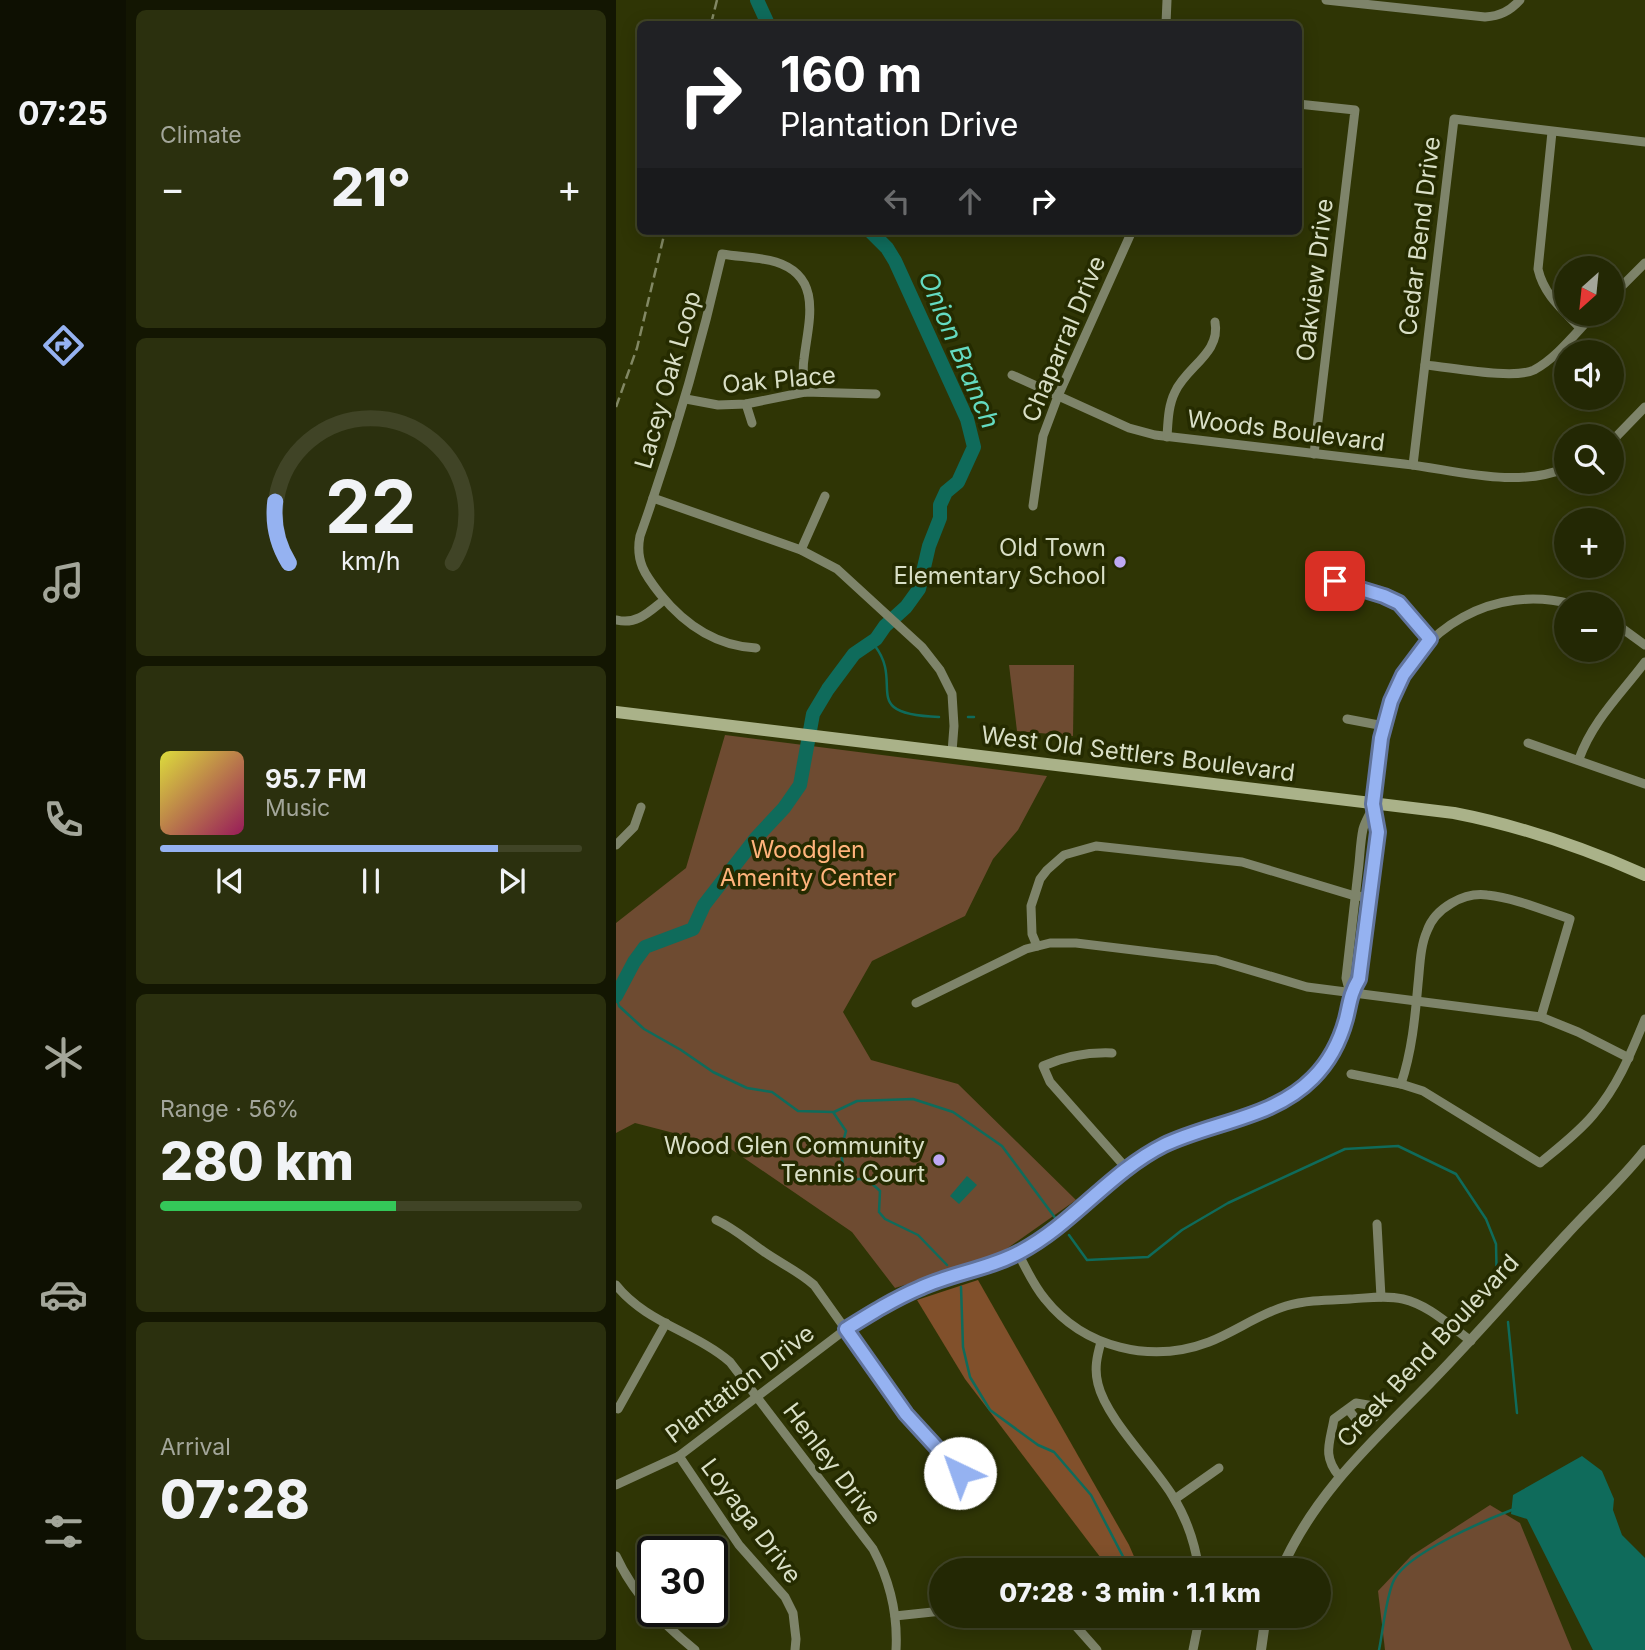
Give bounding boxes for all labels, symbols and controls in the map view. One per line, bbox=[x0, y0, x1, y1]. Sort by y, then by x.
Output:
text: 160 m bbox=[780, 45, 922, 104]
icon: right bbox=[665, 49, 756, 140]
text: 07:25 bbox=[18, 94, 108, 133]
text: Plantation Drive bbox=[780, 105, 1018, 144]
text: Climate bbox=[160, 121, 242, 149]
street label: Cedar Bend Drive bbox=[1393, 135, 1446, 337]
text: 21° bbox=[331, 156, 411, 219]
text: − bbox=[160, 165, 185, 211]
text: + bbox=[557, 165, 582, 211]
icon: left bbox=[878, 182, 916, 220]
icon: ahead bbox=[951, 182, 989, 220]
icon: right bbox=[1024, 182, 1062, 220]
street label: Oakview Drive bbox=[1290, 197, 1339, 363]
street label: Chaparral Drive bbox=[1015, 251, 1112, 426]
north arrow bbox=[1554, 256, 1624, 326]
map controls bbox=[1554, 256, 1624, 662]
water label: Onion Branch bbox=[912, 267, 1007, 433]
street label: Lacey Oak Loop bbox=[628, 288, 707, 472]
icon: directions bbox=[39, 321, 88, 370]
button: sound bbox=[1554, 340, 1624, 410]
street label: Oak Place bbox=[721, 360, 837, 399]
street label: Woods Boulevard bbox=[1185, 404, 1387, 457]
button: search bbox=[1554, 424, 1624, 494]
text: 22 bbox=[325, 462, 417, 551]
button: + bbox=[1554, 508, 1624, 578]
place label: Old Town Elementary School bbox=[894, 533, 1106, 590]
text: km/h bbox=[341, 546, 401, 576]
pin bbox=[1305, 551, 1365, 611]
marker: Old Town Elementary School bbox=[1112, 554, 1128, 570]
icon: music bbox=[39, 558, 88, 607]
icon: arrive bbox=[1316, 562, 1354, 600]
button: − bbox=[1554, 592, 1624, 662]
street label: West Old Settlers Boulevard bbox=[980, 720, 1297, 787]
text: 95.7 FM bbox=[265, 763, 367, 794]
text: Music bbox=[265, 794, 330, 822]
icon: phone bbox=[39, 795, 88, 844]
park label: Woodglen Amenity Center bbox=[720, 835, 896, 892]
icon: previous bbox=[211, 862, 249, 900]
icon: pause bbox=[352, 862, 390, 900]
icon: next bbox=[493, 862, 531, 900]
icon: climate bbox=[39, 1033, 88, 1082]
text: Range · 56% bbox=[160, 1095, 299, 1123]
text: 280 km bbox=[160, 1130, 354, 1193]
place label: Wood Glen Community Tennis Court bbox=[664, 1131, 925, 1188]
marker: Wood Glen Community Tennis Court bbox=[931, 1152, 947, 1168]
street label: Creek Bend Boulevard bbox=[1331, 1248, 1525, 1453]
icon: car bbox=[39, 1270, 88, 1319]
street label: Plantation Drive bbox=[660, 1318, 820, 1449]
street label: Henley Drive bbox=[777, 1397, 888, 1530]
text: Arrival bbox=[160, 1433, 231, 1461]
position arrow bbox=[923, 1436, 997, 1510]
street label: Loyaga Drive bbox=[695, 1453, 808, 1589]
text: 07:28 bbox=[160, 1468, 310, 1531]
icon: filters bbox=[39, 1507, 88, 1556]
speed limit sign: 30 bbox=[637, 1536, 728, 1627]
text: 07:28 · 3 min · 1.1 km bbox=[999, 1577, 1261, 1608]

